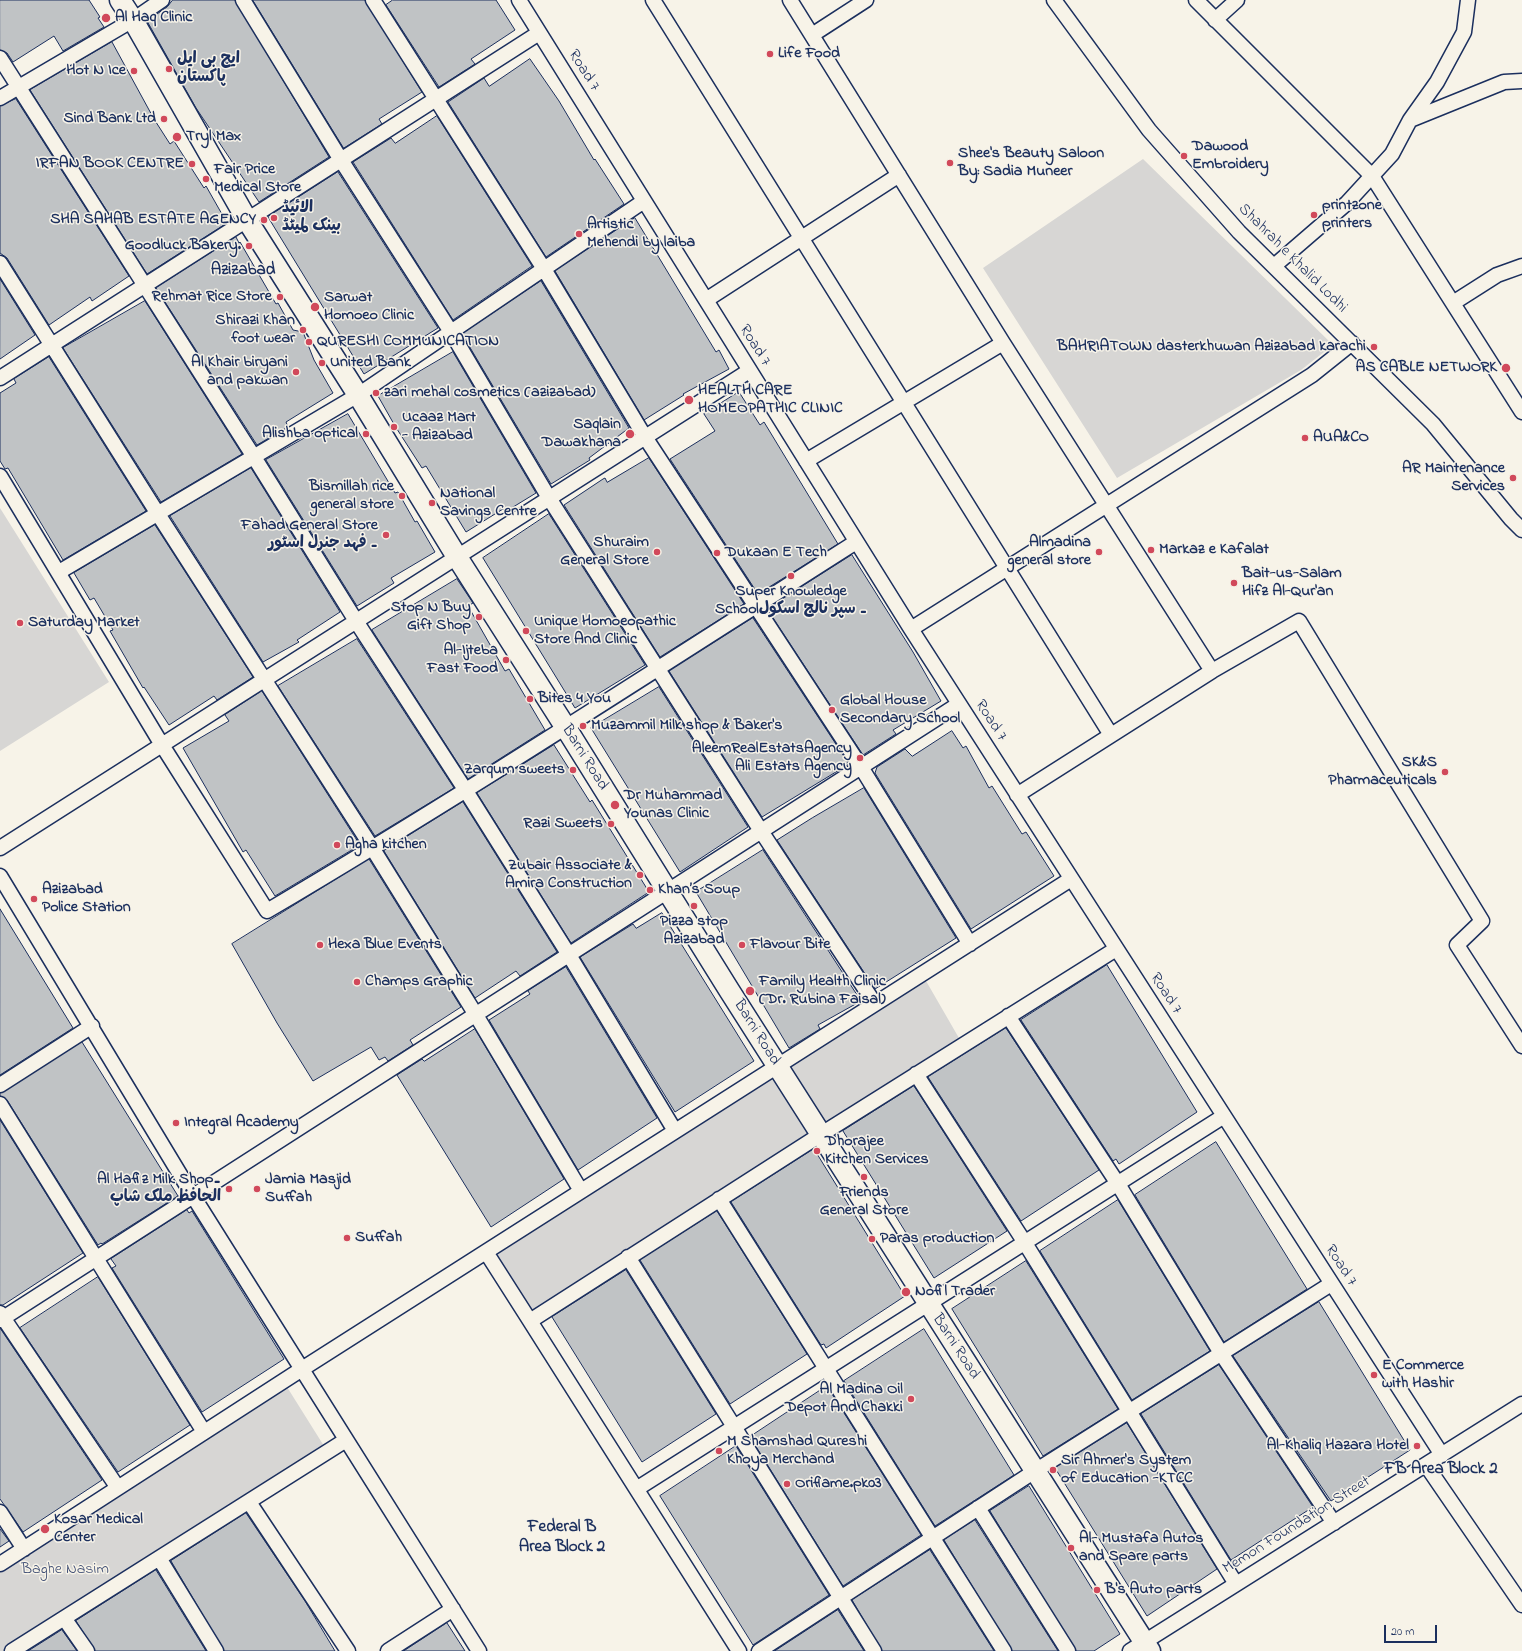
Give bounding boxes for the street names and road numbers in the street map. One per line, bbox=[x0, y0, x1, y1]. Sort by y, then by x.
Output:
street label: Road 7 bbox=[563, 47, 603, 95]
street label: Shahrah e Khalid Lodhi bbox=[1233, 200, 1351, 318]
street label: Road 7 bbox=[734, 322, 774, 370]
street label: Road 7 bbox=[970, 697, 1010, 745]
street label: Barni Road bbox=[556, 722, 612, 794]
street label: Road 7 bbox=[1145, 970, 1185, 1018]
street label: Barni Road bbox=[728, 997, 784, 1069]
street label: Road 7 bbox=[1320, 1242, 1360, 1290]
street label: Barni Road bbox=[927, 1311, 983, 1383]
street label: Memon Foundation Street bbox=[1220, 1473, 1374, 1579]

